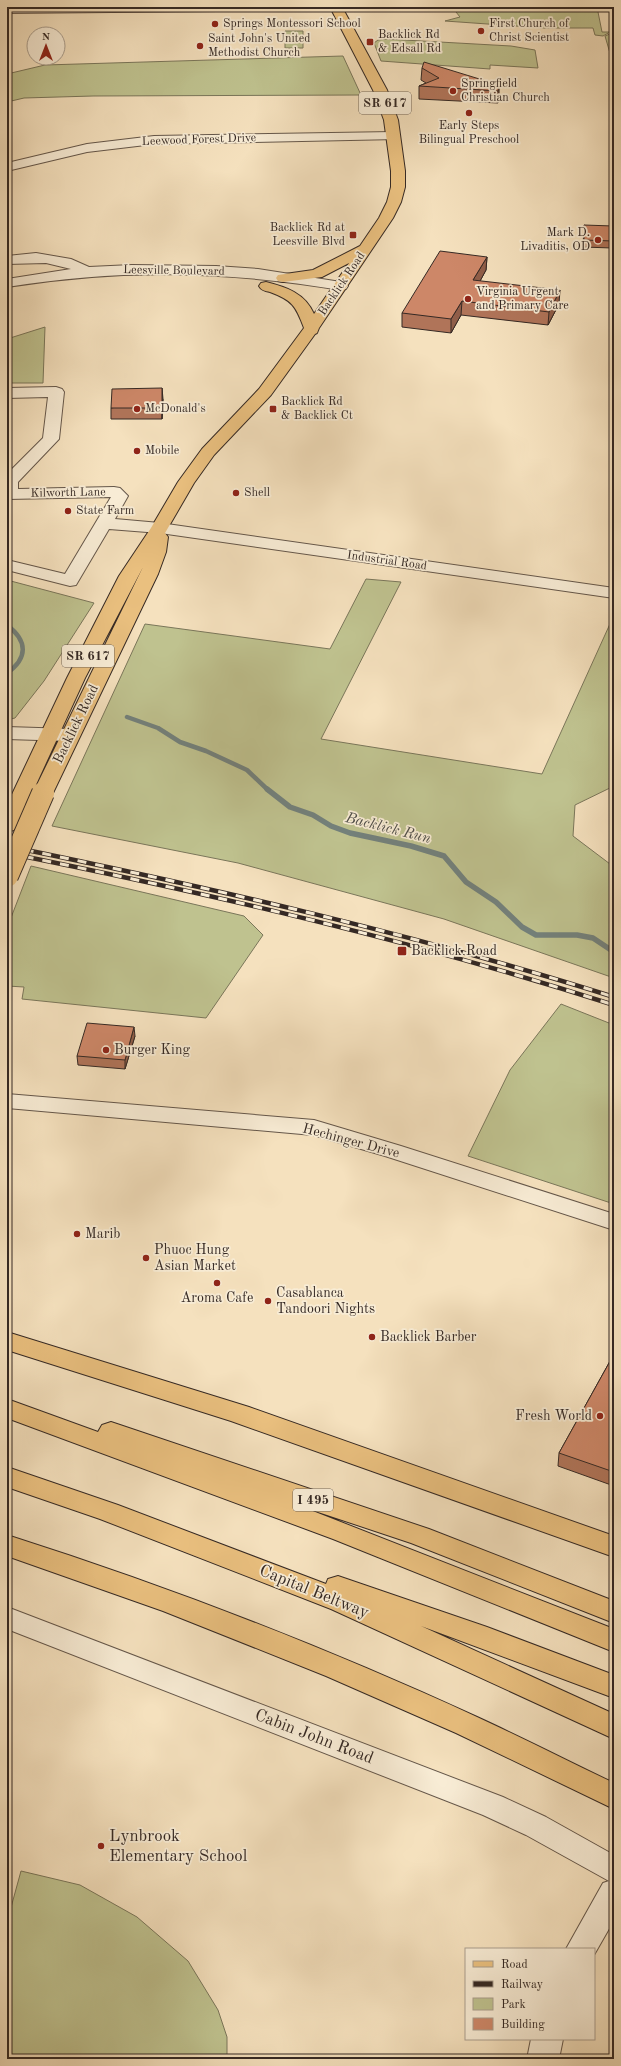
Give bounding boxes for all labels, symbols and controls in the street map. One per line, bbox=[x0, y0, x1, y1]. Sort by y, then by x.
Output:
place label: Springs Montessori School bbox=[223, 18, 361, 30]
place label: First Church of Christ Scientist bbox=[489, 18, 570, 44]
marker: Springs Montessori School bbox=[210, 19, 220, 29]
north arrow bbox=[26, 26, 66, 66]
marker: First Church of Christ Scientist bbox=[476, 26, 486, 36]
place label: Backlick Rd & Edsall Rd bbox=[378, 29, 441, 55]
text: N bbox=[42, 32, 51, 43]
place label: Saint John's United Methodist Church bbox=[208, 33, 311, 59]
marker: Backlick Rd & Edsall Rd bbox=[365, 37, 375, 47]
marker: Saint John's United Methodist Church bbox=[195, 41, 205, 51]
place label: Springfield Christian Church bbox=[461, 78, 550, 104]
marker: Springfield Christian Church bbox=[448, 86, 458, 96]
road number: SR 617 bbox=[359, 92, 411, 114]
marker: Early Steps Bilingual Preschool bbox=[464, 108, 474, 118]
place label: Early Steps Bilingual Preschool bbox=[419, 120, 519, 146]
street label: Leewood Forest Drive bbox=[142, 132, 257, 148]
place label: Backlick Rd at Leesville Blvd bbox=[270, 222, 345, 248]
place label: Mark D. Livaditis, OD bbox=[520, 227, 590, 253]
marker: Backlick Rd at Leesville Blvd bbox=[348, 230, 358, 240]
marker: Mark D. Livaditis, OD bbox=[593, 235, 603, 245]
street label: Backlick Road bbox=[316, 250, 368, 318]
street label: Leesville Boulevard bbox=[123, 264, 225, 278]
place label: Virginia Urgent and Primary Care bbox=[476, 286, 569, 312]
marker: Virginia Urgent and Primary Care bbox=[463, 294, 473, 304]
place label: Backlick Rd & Backlick Ct bbox=[281, 396, 353, 422]
place label: McDonald's bbox=[145, 403, 206, 415]
marker: McDonald's bbox=[132, 404, 142, 414]
marker: Backlick Rd & Backlick Ct bbox=[268, 404, 278, 414]
place label: Mobile bbox=[145, 445, 180, 457]
marker: Mobile bbox=[132, 446, 142, 456]
street label: Kilworth Lane bbox=[30, 486, 106, 500]
place label: Shell bbox=[244, 487, 270, 499]
marker: Shell bbox=[231, 488, 241, 498]
place label: State Farm bbox=[76, 505, 135, 517]
marker: State Farm bbox=[63, 506, 73, 516]
street label: Industrial Road bbox=[346, 549, 428, 573]
road number: SR 617 bbox=[62, 645, 114, 667]
street label: Backlick Road bbox=[51, 682, 101, 766]
water label: Backlick Run bbox=[343, 811, 433, 847]
place label: Backlick Road bbox=[411, 944, 497, 958]
marker: Backlick Road bbox=[396, 945, 408, 957]
place label: Burger King bbox=[114, 1043, 190, 1057]
marker: Burger King bbox=[101, 1045, 111, 1055]
street label: Hechinger Drive bbox=[301, 1121, 401, 1161]
place label: Marib bbox=[85, 1227, 120, 1241]
marker: Marib bbox=[72, 1229, 82, 1239]
place label: Phuoc Hung Asian Market bbox=[154, 1243, 236, 1273]
marker: Phuoc Hung Asian Market bbox=[141, 1253, 151, 1263]
marker: Aroma Cafe bbox=[212, 1278, 222, 1288]
place label: Casablanca Tandoori Nights bbox=[276, 1286, 375, 1316]
place label: Aroma Cafe bbox=[181, 1291, 253, 1305]
marker: Casablanca Tandoori Nights bbox=[263, 1296, 273, 1306]
place label: Backlick Barber bbox=[380, 1330, 477, 1344]
marker: Backlick Barber bbox=[367, 1332, 377, 1342]
place label: Fresh World bbox=[515, 1409, 592, 1423]
marker: Fresh World bbox=[595, 1411, 605, 1421]
road number: I 495 bbox=[293, 1489, 333, 1511]
street label: Capital Beltway bbox=[257, 1562, 371, 1622]
street label: Cabin John Road bbox=[252, 1707, 376, 1768]
place label: Lynbrook Elementary School bbox=[109, 1828, 248, 1865]
marker: Lynbrook Elementary School bbox=[96, 1841, 106, 1851]
legend bbox=[465, 1948, 595, 2040]
text: Road bbox=[501, 1959, 528, 1971]
text: Railway bbox=[501, 1979, 544, 1991]
text: Park bbox=[501, 1999, 526, 2011]
text: Building bbox=[501, 2019, 545, 2031]

